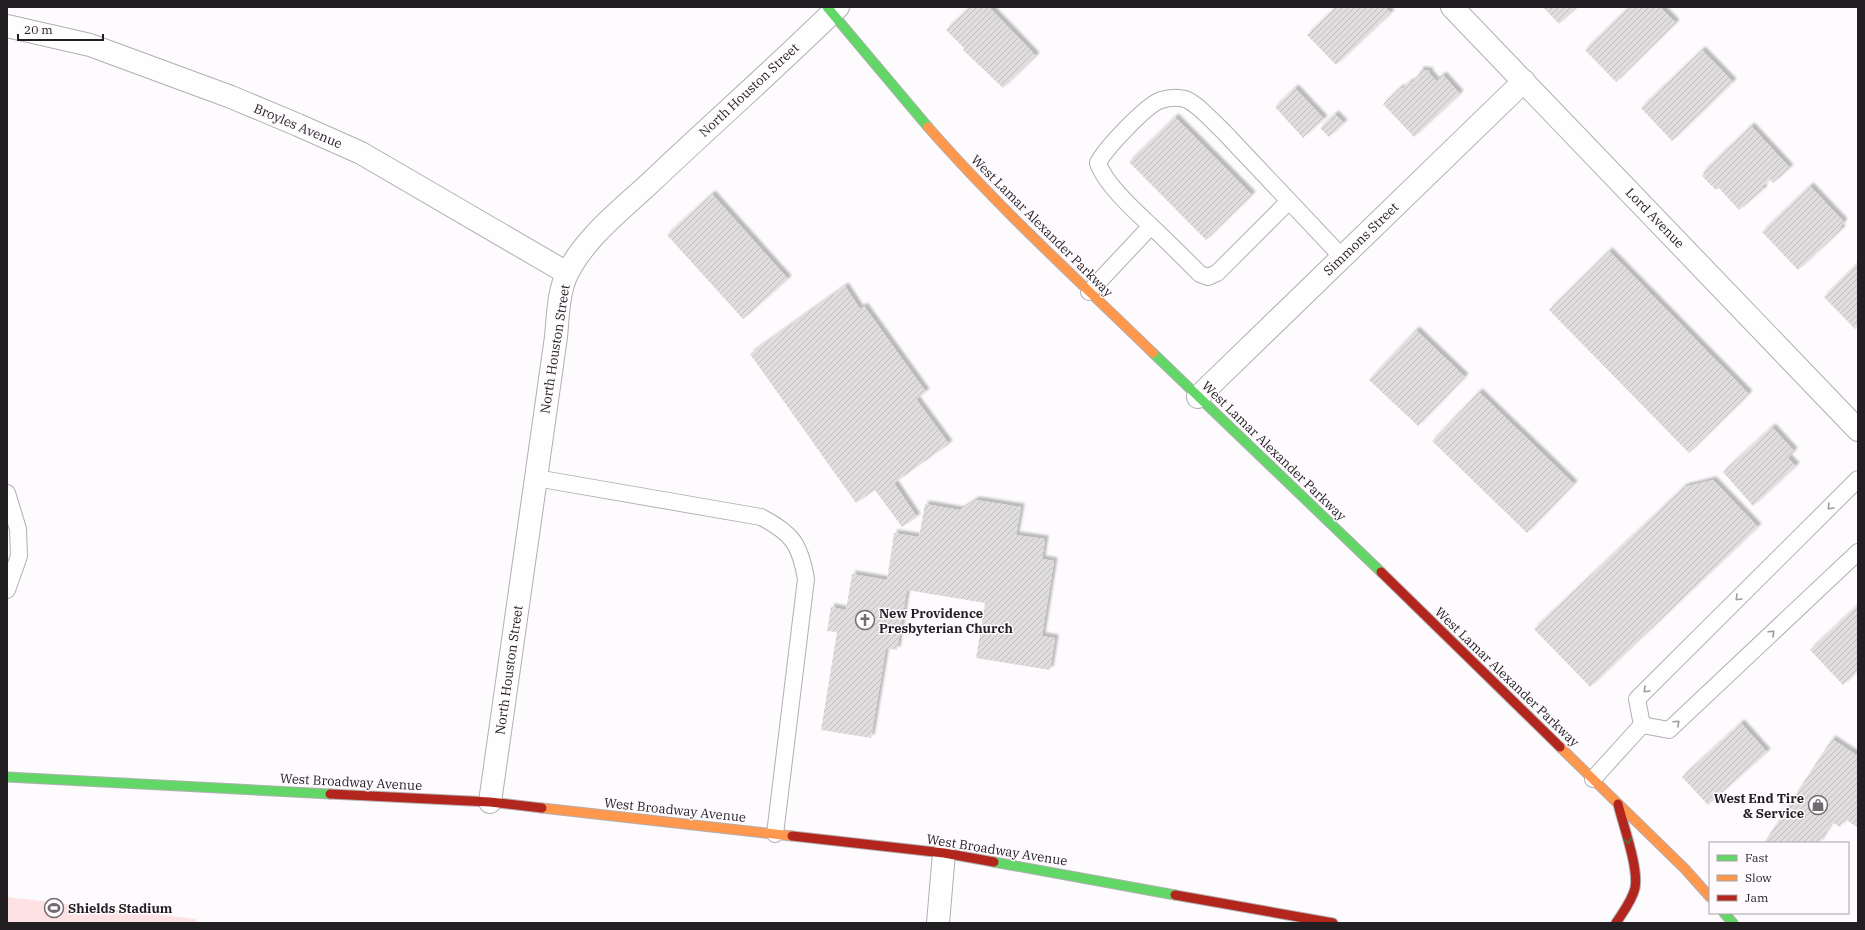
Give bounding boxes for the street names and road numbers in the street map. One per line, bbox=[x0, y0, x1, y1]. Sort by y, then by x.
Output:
street label: North Houston Street bbox=[695, 39, 803, 141]
street label: Broyles Avenue bbox=[251, 100, 345, 152]
street label: West Lamar Alexander Parkway bbox=[967, 151, 1117, 301]
street label: Lord Avenue bbox=[1622, 184, 1688, 252]
street label: Simmons Street bbox=[1320, 199, 1402, 279]
street label: North Houston Street bbox=[536, 283, 574, 415]
street label: West Lamar Alexander Parkway bbox=[1198, 377, 1350, 525]
street label: West Lamar Alexander Parkway bbox=[1431, 603, 1583, 751]
street label: North Houston Street bbox=[491, 604, 527, 736]
street label: West Broadway Avenue bbox=[279, 770, 423, 794]
street label: West Broadway Avenue bbox=[603, 794, 747, 826]
street label: West Broadway Avenue bbox=[925, 830, 1069, 870]

